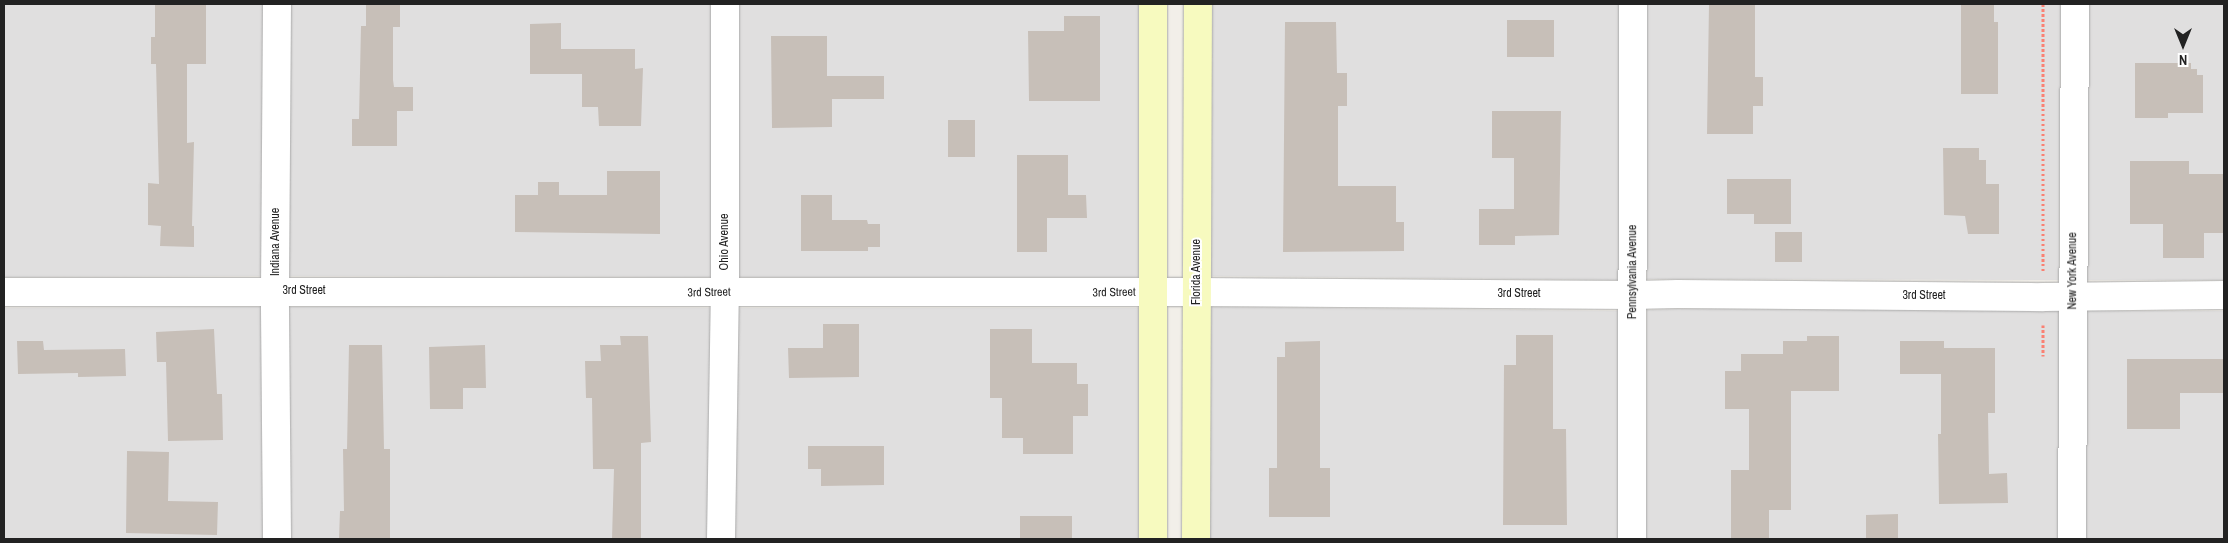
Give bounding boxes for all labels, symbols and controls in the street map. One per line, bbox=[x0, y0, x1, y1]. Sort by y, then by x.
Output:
north arrow bbox=[2158, 20, 2208, 70]
text: N bbox=[2179, 51, 2187, 69]
street label: Indiana Avenue bbox=[269, 208, 283, 276]
street label: Ohio Avenue bbox=[718, 213, 732, 271]
street label: Pennsylvania Avenue bbox=[1626, 224, 1640, 320]
street label: New York Avenue bbox=[2066, 232, 2080, 310]
street label: Florida Avenue bbox=[1190, 239, 1204, 305]
street label: 3rd Street bbox=[282, 284, 326, 298]
street label: 3rd Street bbox=[687, 285, 731, 301]
street label: 3rd Street bbox=[1092, 285, 1136, 301]
street label: 3rd Street bbox=[1497, 287, 1541, 301]
street label: 3rd Street bbox=[1902, 289, 1946, 303]

